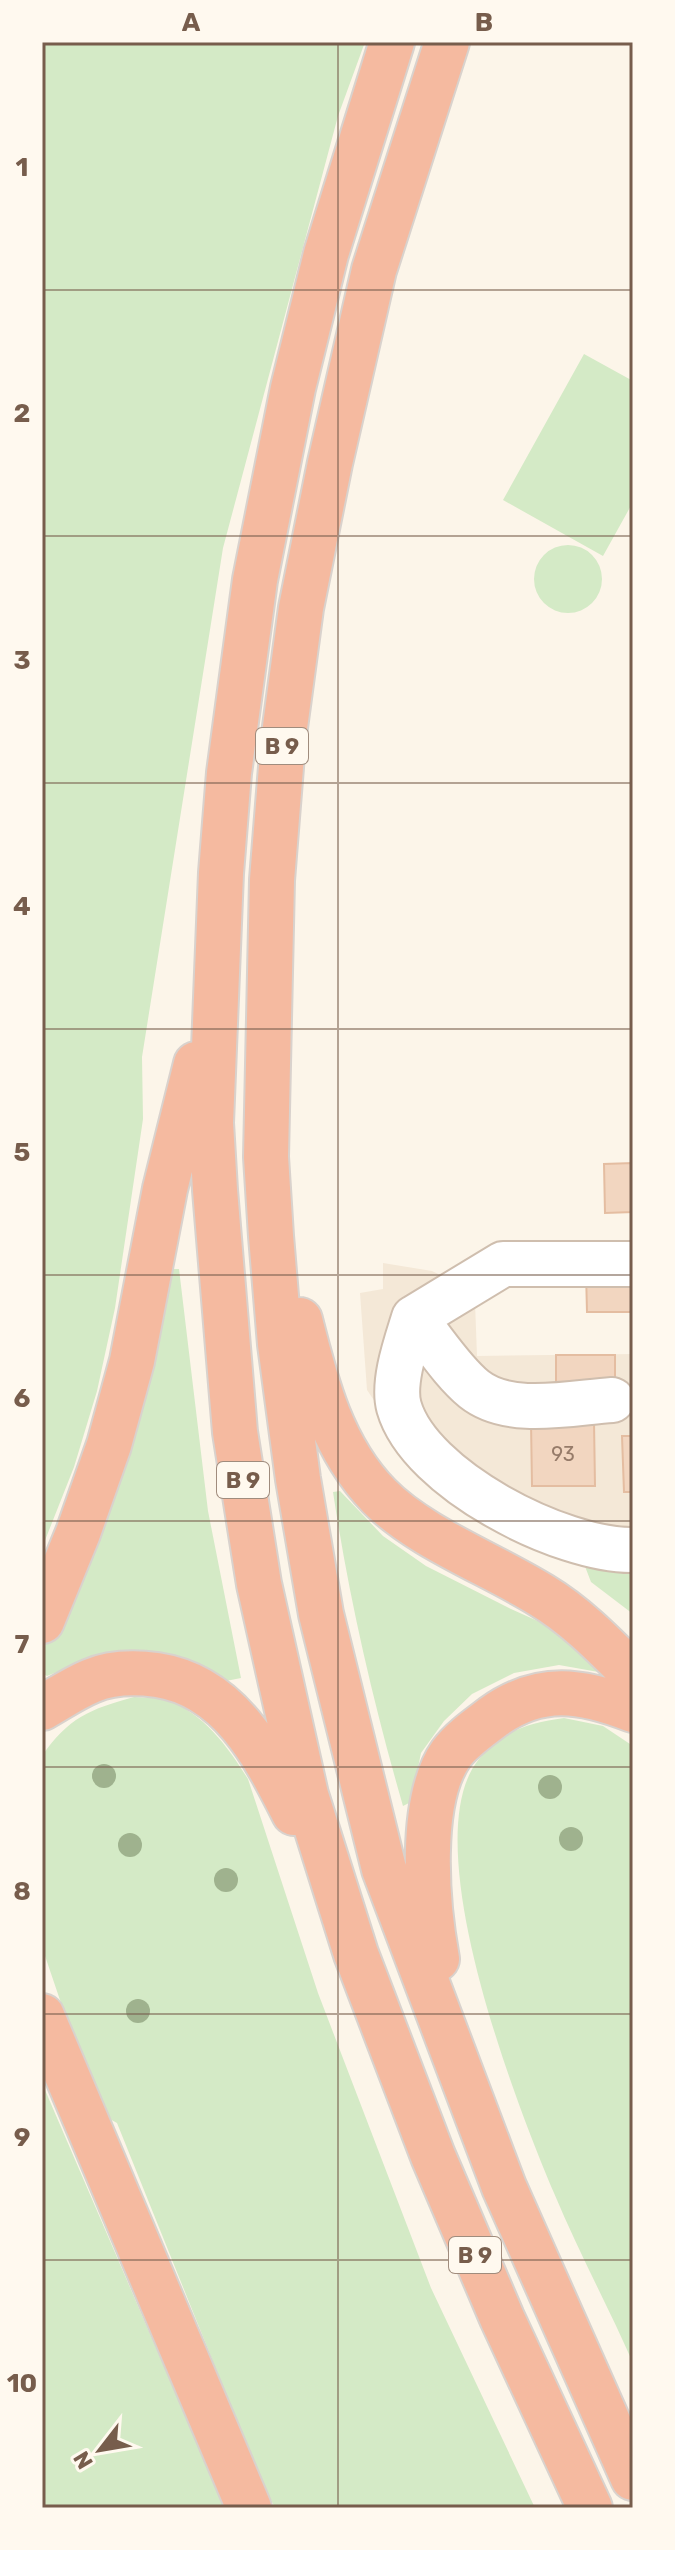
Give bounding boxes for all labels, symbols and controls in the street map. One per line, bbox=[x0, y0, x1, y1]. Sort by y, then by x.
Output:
text: A bbox=[182, 7, 201, 38]
text: B bbox=[475, 7, 493, 38]
text: 1 bbox=[16, 152, 28, 183]
text: 2 bbox=[14, 398, 30, 429]
text: 3 bbox=[13, 645, 31, 676]
road number: B 9 bbox=[256, 728, 308, 764]
text: 4 bbox=[13, 891, 31, 922]
text: 5 bbox=[14, 1137, 30, 1168]
text: 6 bbox=[14, 1383, 31, 1414]
house number: 93 bbox=[551, 1442, 575, 1466]
road number: B 9 bbox=[217, 1462, 269, 1498]
text: 7 bbox=[15, 1629, 30, 1660]
text: 8 bbox=[13, 1876, 31, 1907]
text: 9 bbox=[14, 2122, 30, 2153]
road number: B 9 bbox=[449, 2237, 501, 2273]
text: 10 bbox=[7, 2368, 37, 2399]
north arrow bbox=[60, 2410, 140, 2490]
text: N bbox=[68, 2446, 99, 2474]

